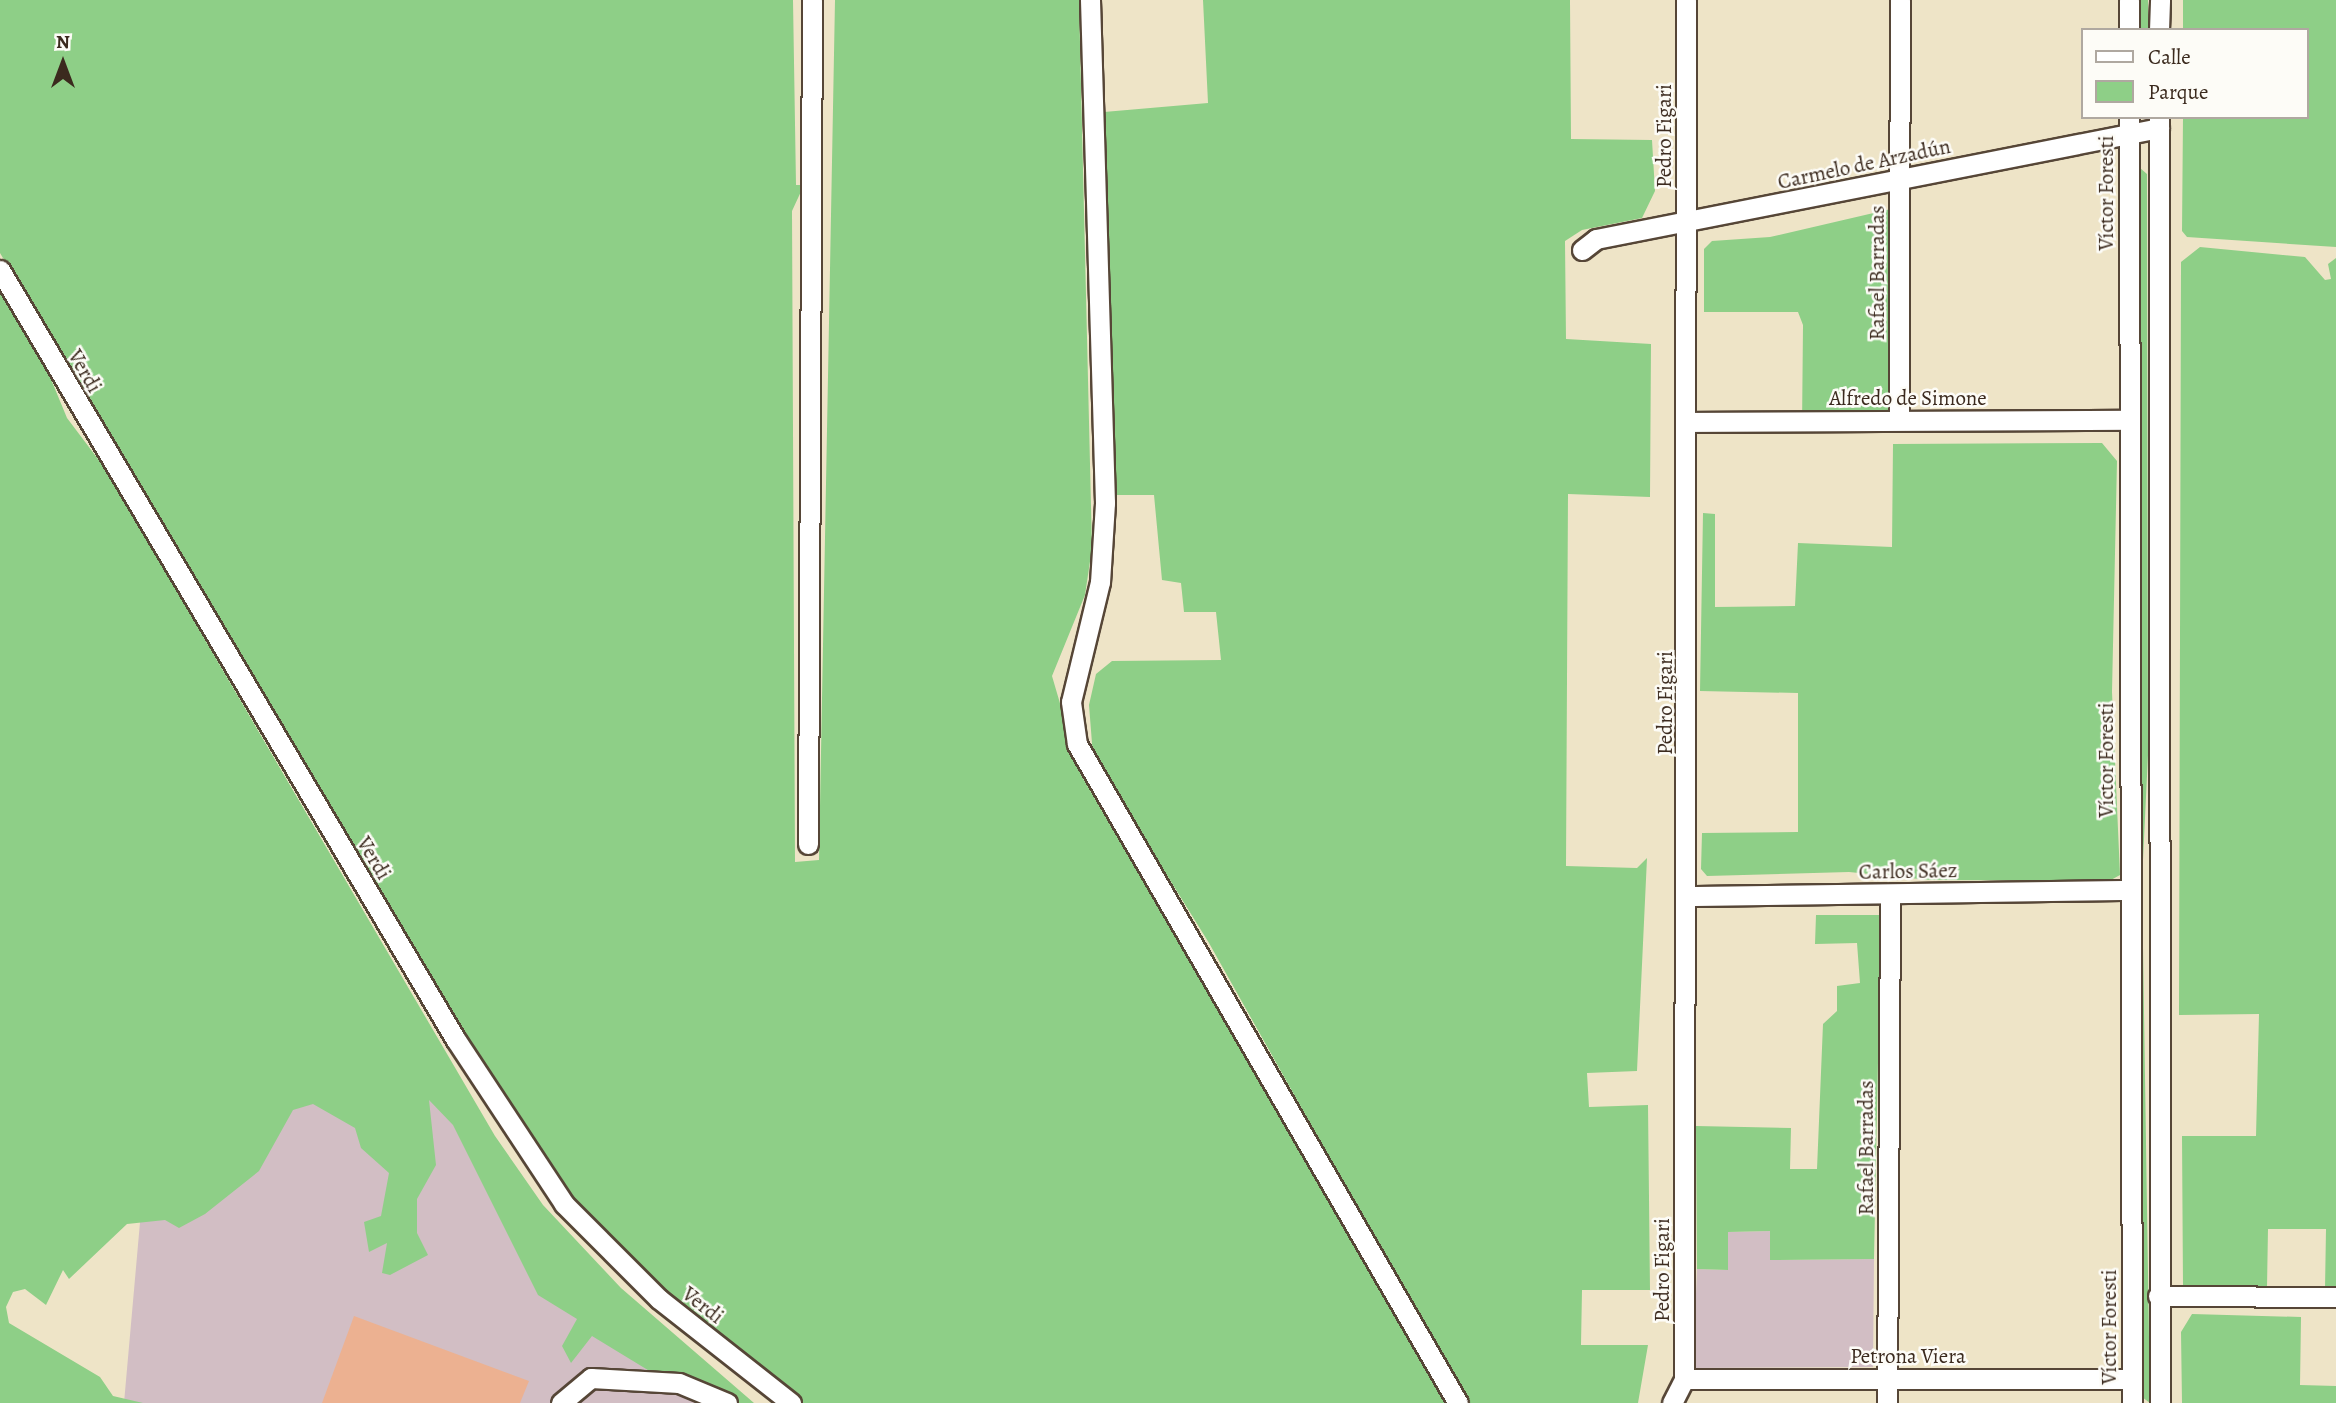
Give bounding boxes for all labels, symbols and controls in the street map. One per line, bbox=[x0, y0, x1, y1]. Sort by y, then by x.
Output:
north arrow bbox=[28, 28, 98, 98]
legend bbox=[2080, 28, 2308, 119]
text: N bbox=[56, 29, 70, 55]
text: Calle bbox=[2148, 43, 2191, 71]
text: Parque bbox=[2148, 78, 2208, 106]
street label: Pedro Figari bbox=[1651, 84, 1677, 188]
street label: Carmelo de Arzadún bbox=[1775, 133, 1953, 195]
street label: Víctor Foresti bbox=[2093, 135, 2119, 251]
street label: Rafael Barradas bbox=[1864, 206, 1890, 340]
street label: Verdi bbox=[63, 345, 107, 397]
street label: Alfredo de Simone bbox=[1829, 385, 1987, 411]
street label: Pedro Figari bbox=[1652, 651, 1678, 755]
street label: Víctor Foresti bbox=[2093, 702, 2119, 818]
street label: Verdi bbox=[351, 832, 397, 884]
street label: Carlos Sáez bbox=[1858, 858, 1958, 884]
street label: Rafael Barradas bbox=[1853, 1081, 1879, 1215]
street label: Pedro Figari bbox=[1649, 1218, 1675, 1322]
street label: Víctor Foresti bbox=[2096, 1269, 2122, 1385]
street label: Verdi bbox=[677, 1281, 729, 1329]
street label: Petrona Viera bbox=[1850, 1343, 1966, 1369]

